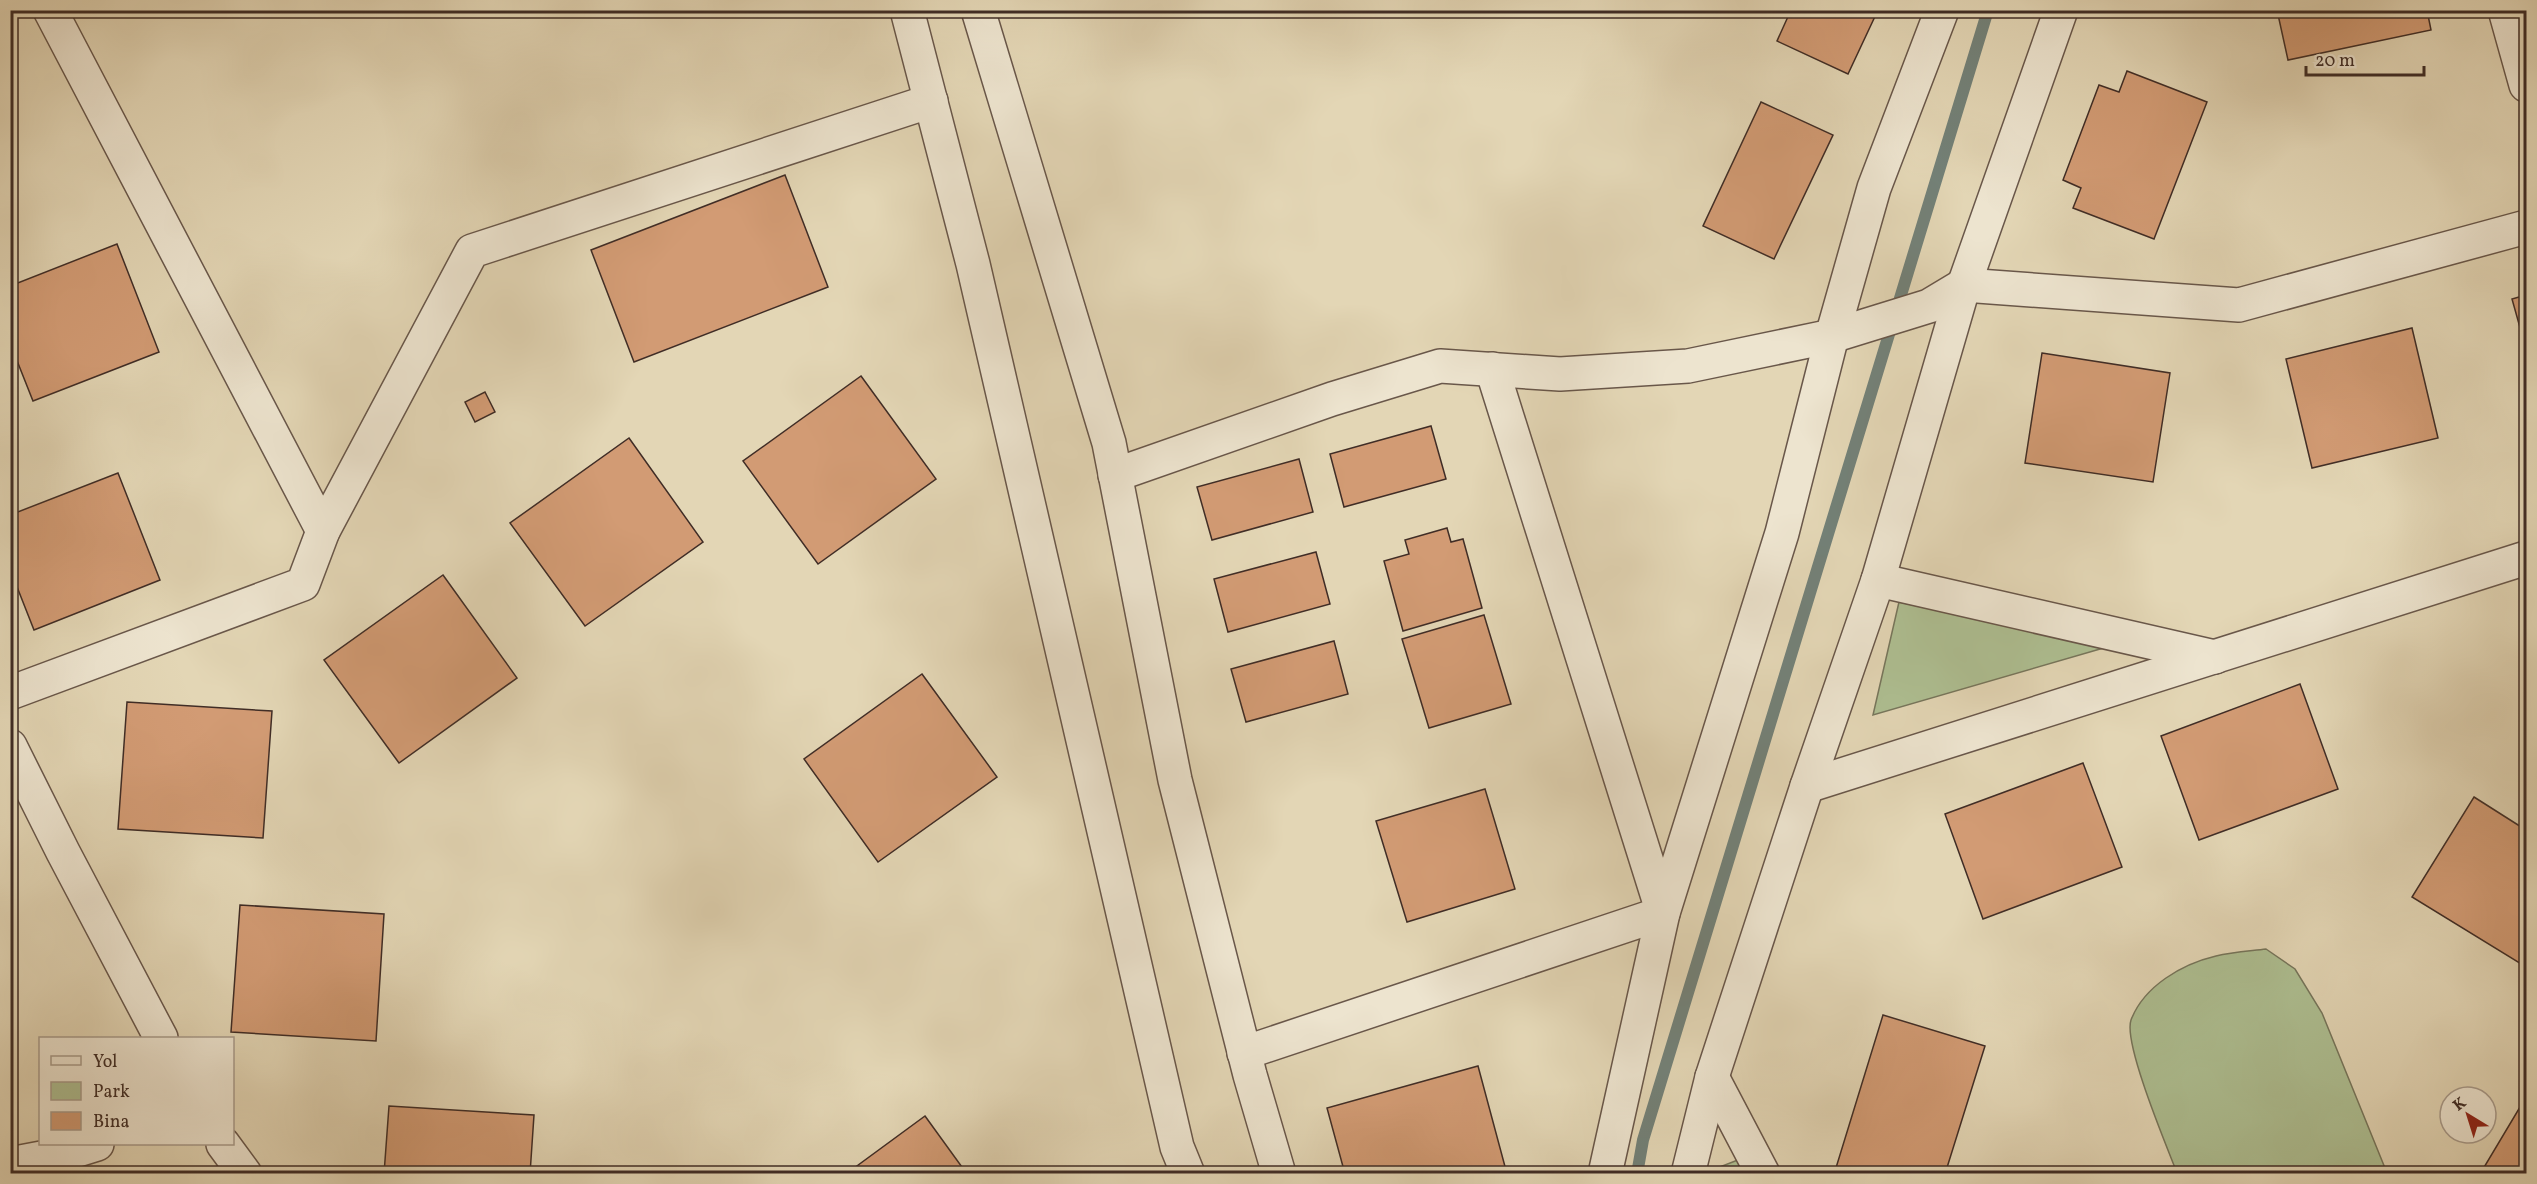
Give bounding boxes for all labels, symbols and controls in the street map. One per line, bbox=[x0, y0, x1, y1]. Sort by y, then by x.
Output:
scale bar bbox=[2306, 39, 2424, 77]
text: 20 m bbox=[2315, 49, 2355, 74]
legend bbox=[39, 1037, 234, 1145]
text: Yol bbox=[93, 1050, 118, 1075]
text: Park bbox=[93, 1080, 130, 1105]
north arrow bbox=[2438, 1085, 2498, 1145]
text: K bbox=[2449, 1092, 2472, 1117]
text: Bina bbox=[93, 1110, 129, 1135]

